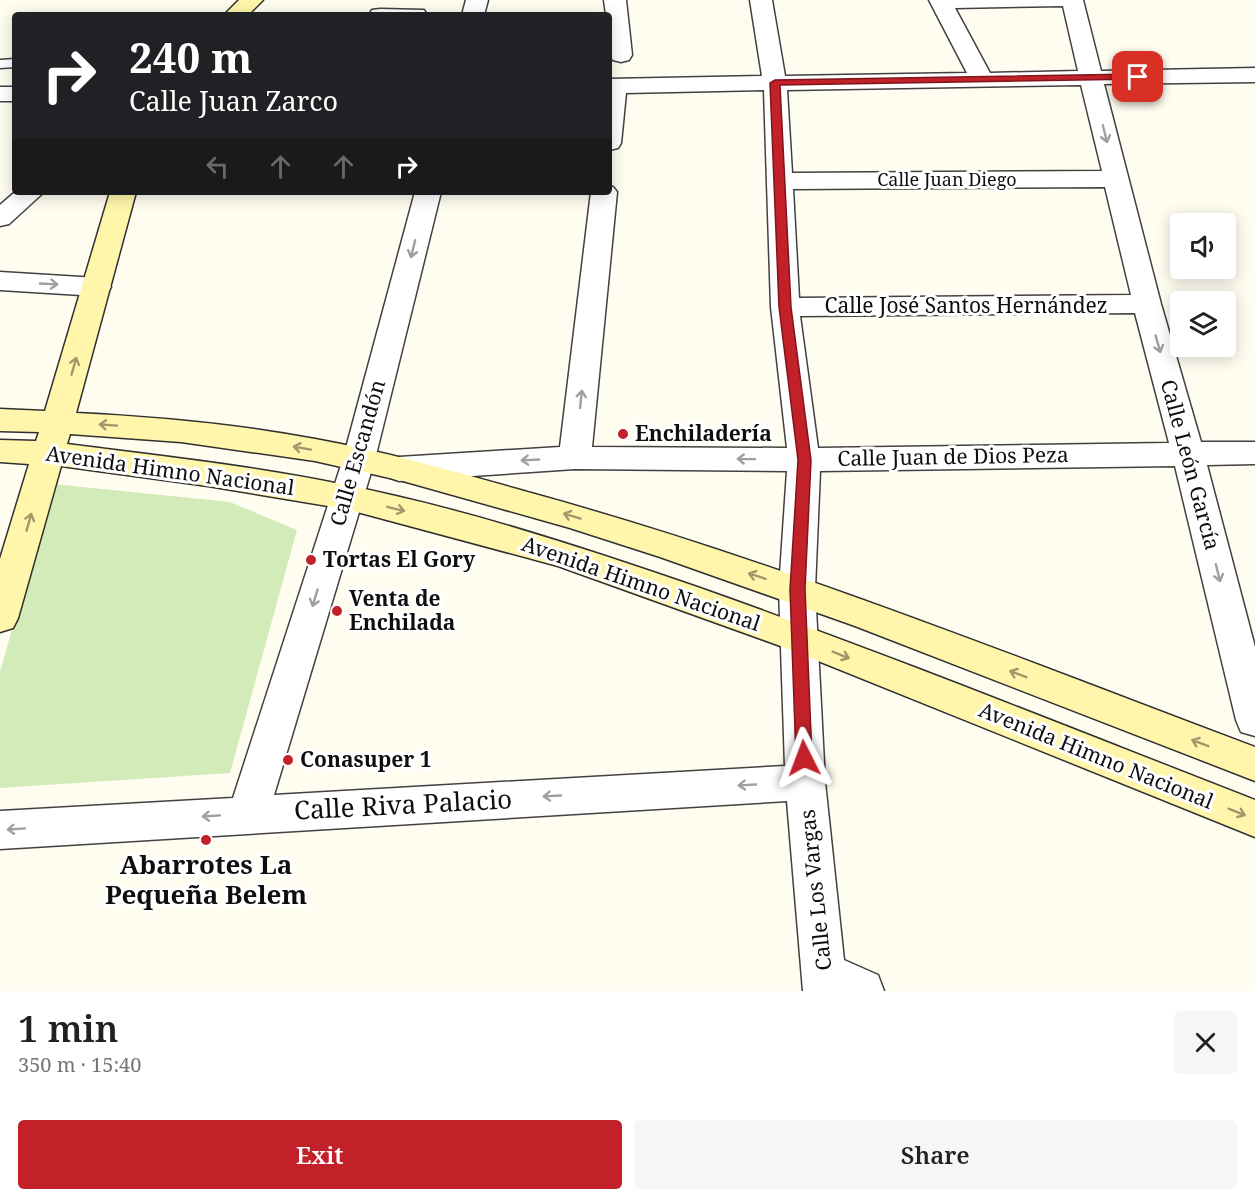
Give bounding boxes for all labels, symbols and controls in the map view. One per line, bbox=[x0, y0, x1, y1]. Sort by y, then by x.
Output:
text: 240 m bbox=[129, 28, 253, 85]
icon: right bbox=[30, 36, 108, 114]
pin bbox=[1112, 51, 1163, 102]
icon: arrive bbox=[1121, 60, 1154, 93]
text: Calle Juan Zarco bbox=[129, 82, 338, 119]
one-way arrow bbox=[1099, 125, 1111, 144]
icon: left bbox=[201, 150, 234, 183]
icon: ahead bbox=[264, 150, 297, 183]
icon: ahead bbox=[327, 150, 360, 183]
icon: right bbox=[390, 150, 423, 183]
street label: Calle Juan Diego bbox=[877, 167, 1017, 191]
map controls bbox=[1170, 213, 1236, 357]
button: sound bbox=[1170, 213, 1236, 279]
one-way arrow bbox=[407, 239, 418, 258]
one-way arrow bbox=[38, 279, 58, 290]
street label: Calle José Santos Hernández bbox=[825, 291, 1108, 319]
button: layers bbox=[1170, 291, 1236, 357]
one-way arrow bbox=[1153, 334, 1164, 353]
one-way arrow bbox=[69, 357, 80, 376]
street label: Calle Escandón bbox=[323, 376, 391, 529]
street label: Calle León García bbox=[1155, 376, 1227, 553]
one-way arrow bbox=[576, 390, 587, 410]
place label: Enchiladería bbox=[635, 419, 772, 447]
one-way arrow bbox=[99, 420, 119, 431]
marker: Enchiladería bbox=[616, 427, 630, 441]
street label: Avenida Himno Nacional bbox=[44, 439, 297, 501]
street label: Calle Juan de Dios Peza bbox=[837, 440, 1069, 472]
one-way arrow bbox=[292, 443, 312, 454]
one-way arrow bbox=[736, 453, 756, 465]
one-way arrow bbox=[520, 455, 540, 466]
one-way arrow bbox=[387, 504, 406, 516]
one-way arrow bbox=[563, 509, 582, 520]
one-way arrow bbox=[24, 513, 35, 532]
street label: Avenida Himno Nacional bbox=[518, 529, 765, 637]
place label: Tortas El Gory bbox=[323, 545, 476, 573]
marker: Tortas El Gory bbox=[304, 553, 318, 567]
one-way arrow bbox=[1213, 563, 1225, 582]
one-way arrow bbox=[748, 570, 767, 581]
place label: Venta de Enchilada bbox=[349, 584, 455, 636]
one-way arrow bbox=[309, 588, 320, 607]
marker: Venta de Enchilada bbox=[330, 604, 344, 618]
one-way arrow bbox=[831, 650, 849, 661]
one-way arrow bbox=[1009, 667, 1028, 678]
street label: Avenida Himno Nacional bbox=[975, 695, 1218, 815]
position arrow bbox=[772, 726, 836, 790]
one-way arrow bbox=[1192, 737, 1210, 748]
place label: Conasuper 1 bbox=[300, 745, 432, 773]
marker: Conasuper 1 bbox=[281, 753, 295, 767]
street label: Calle Riva Palacio bbox=[293, 780, 513, 828]
one-way arrow bbox=[737, 780, 757, 791]
one-way arrow bbox=[543, 791, 563, 802]
one-way arrow bbox=[1227, 807, 1246, 818]
street label: Calle Los Vargas bbox=[793, 808, 837, 972]
one-way arrow bbox=[201, 811, 221, 822]
one-way arrow bbox=[7, 824, 27, 835]
marker: Abarrotes La Pequeña Belem bbox=[199, 833, 213, 847]
place label: Abarrotes La Pequeña Belem bbox=[105, 846, 307, 912]
text: 1 min bbox=[18, 1004, 119, 1053]
button: close bbox=[1174, 1011, 1237, 1074]
text: 350 m · 15:40 bbox=[18, 1051, 141, 1078]
button: Exit bbox=[18, 1120, 622, 1189]
button: Share bbox=[634, 1120, 1237, 1189]

